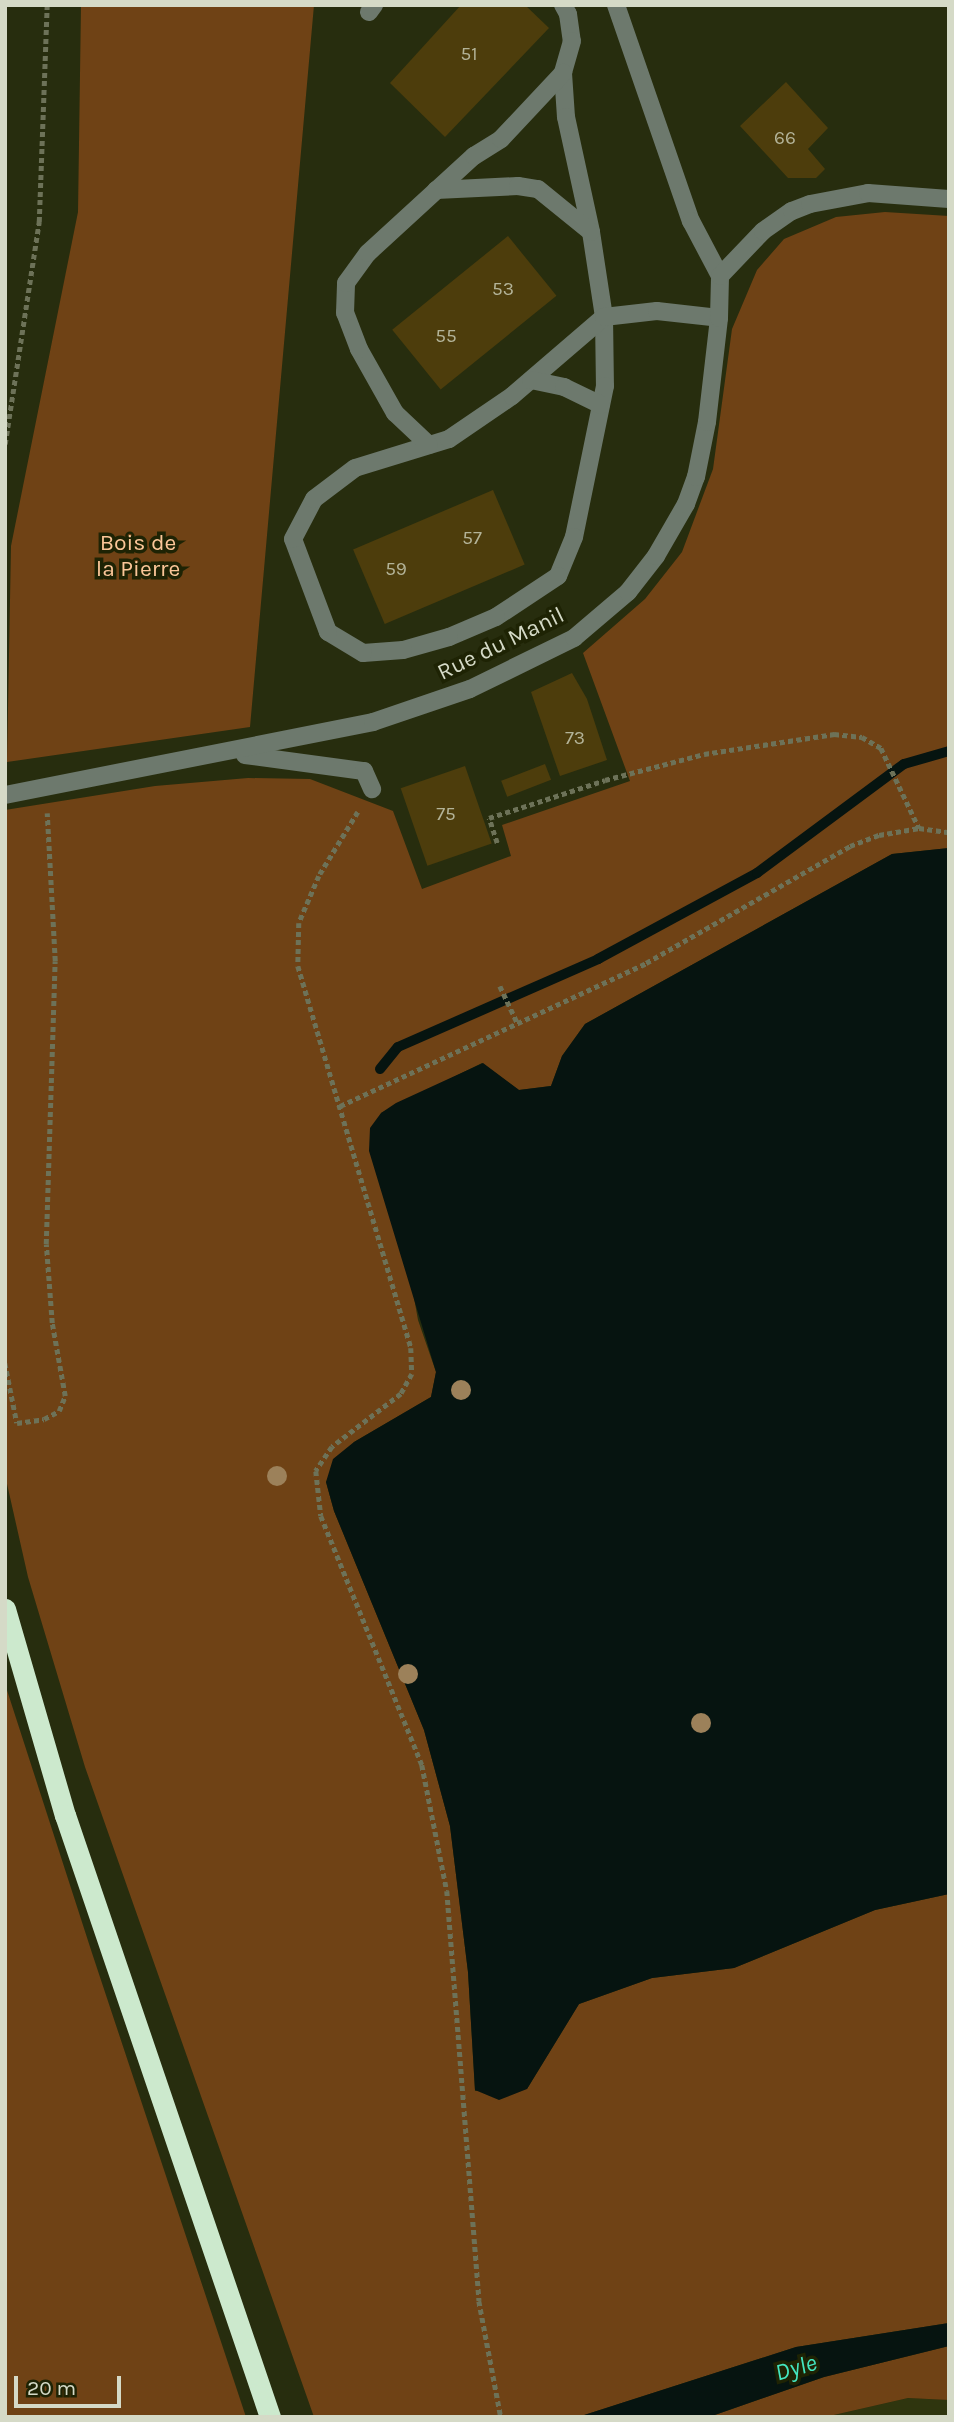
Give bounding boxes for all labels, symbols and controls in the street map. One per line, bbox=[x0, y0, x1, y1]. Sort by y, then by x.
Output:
house number: 51 bbox=[460, 44, 478, 66]
house number: 66 bbox=[774, 128, 796, 150]
house number: 53 bbox=[492, 279, 514, 301]
house number: 55 bbox=[435, 326, 457, 348]
house number: 57 bbox=[462, 528, 482, 550]
park label: Bois de la Pierre bbox=[96, 529, 180, 583]
house number: 59 bbox=[385, 559, 407, 581]
street label: Rue du Manil bbox=[433, 601, 569, 687]
house number: 73 bbox=[565, 728, 585, 750]
house number: 75 bbox=[436, 804, 456, 826]
water label: Dyle bbox=[772, 2348, 820, 2388]
scale bar bbox=[18, 2362, 124, 2406]
text: 20 m bbox=[27, 2376, 76, 2400]

